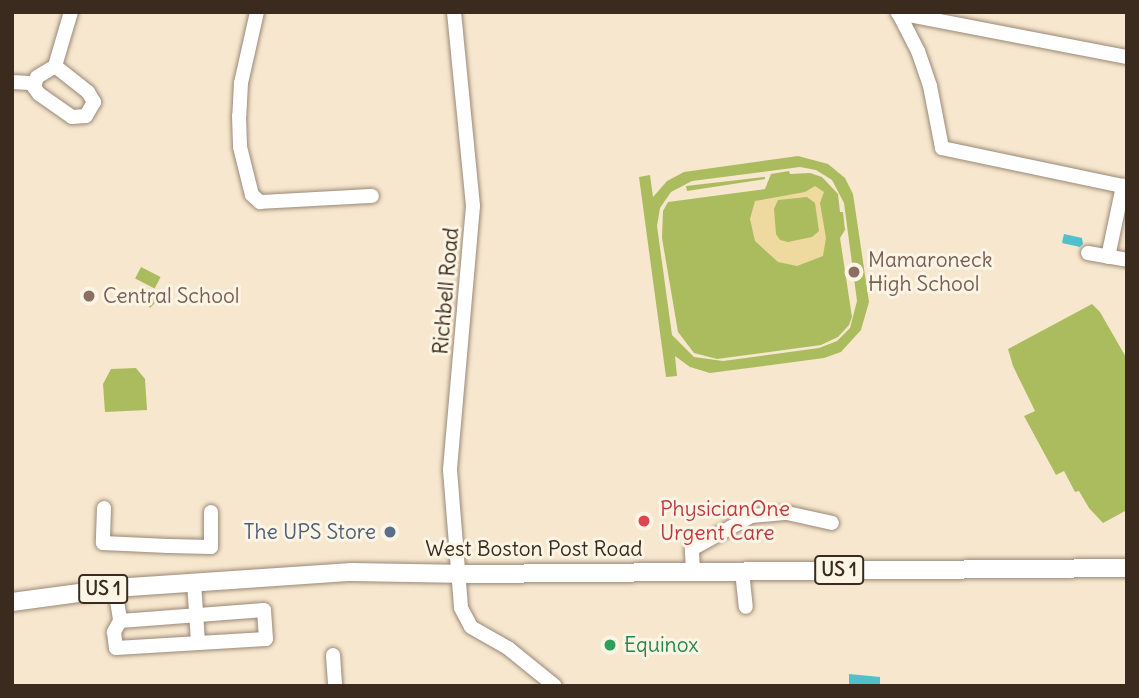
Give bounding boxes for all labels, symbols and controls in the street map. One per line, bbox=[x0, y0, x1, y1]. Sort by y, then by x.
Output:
street label: Richbell Road bbox=[428, 226, 464, 356]
place label: Mamaroneck High School bbox=[868, 247, 992, 297]
marker: Mamaroneck High School bbox=[846, 264, 862, 280]
place label: Central School bbox=[103, 283, 239, 309]
marker: Central School bbox=[81, 288, 97, 304]
place label: PhysicianOne Urgent Care bbox=[660, 496, 790, 546]
marker: PhysicianOne Urgent Care bbox=[634, 511, 654, 531]
place label: The UPS Store bbox=[243, 519, 376, 545]
marker: The UPS Store bbox=[382, 524, 398, 540]
street label: West Boston Post Road bbox=[425, 536, 643, 562]
road number: US 1 bbox=[813, 554, 865, 586]
road number: US 1 bbox=[77, 574, 129, 604]
place label: Equinox bbox=[624, 632, 699, 658]
marker: Equinox bbox=[602, 637, 618, 653]

